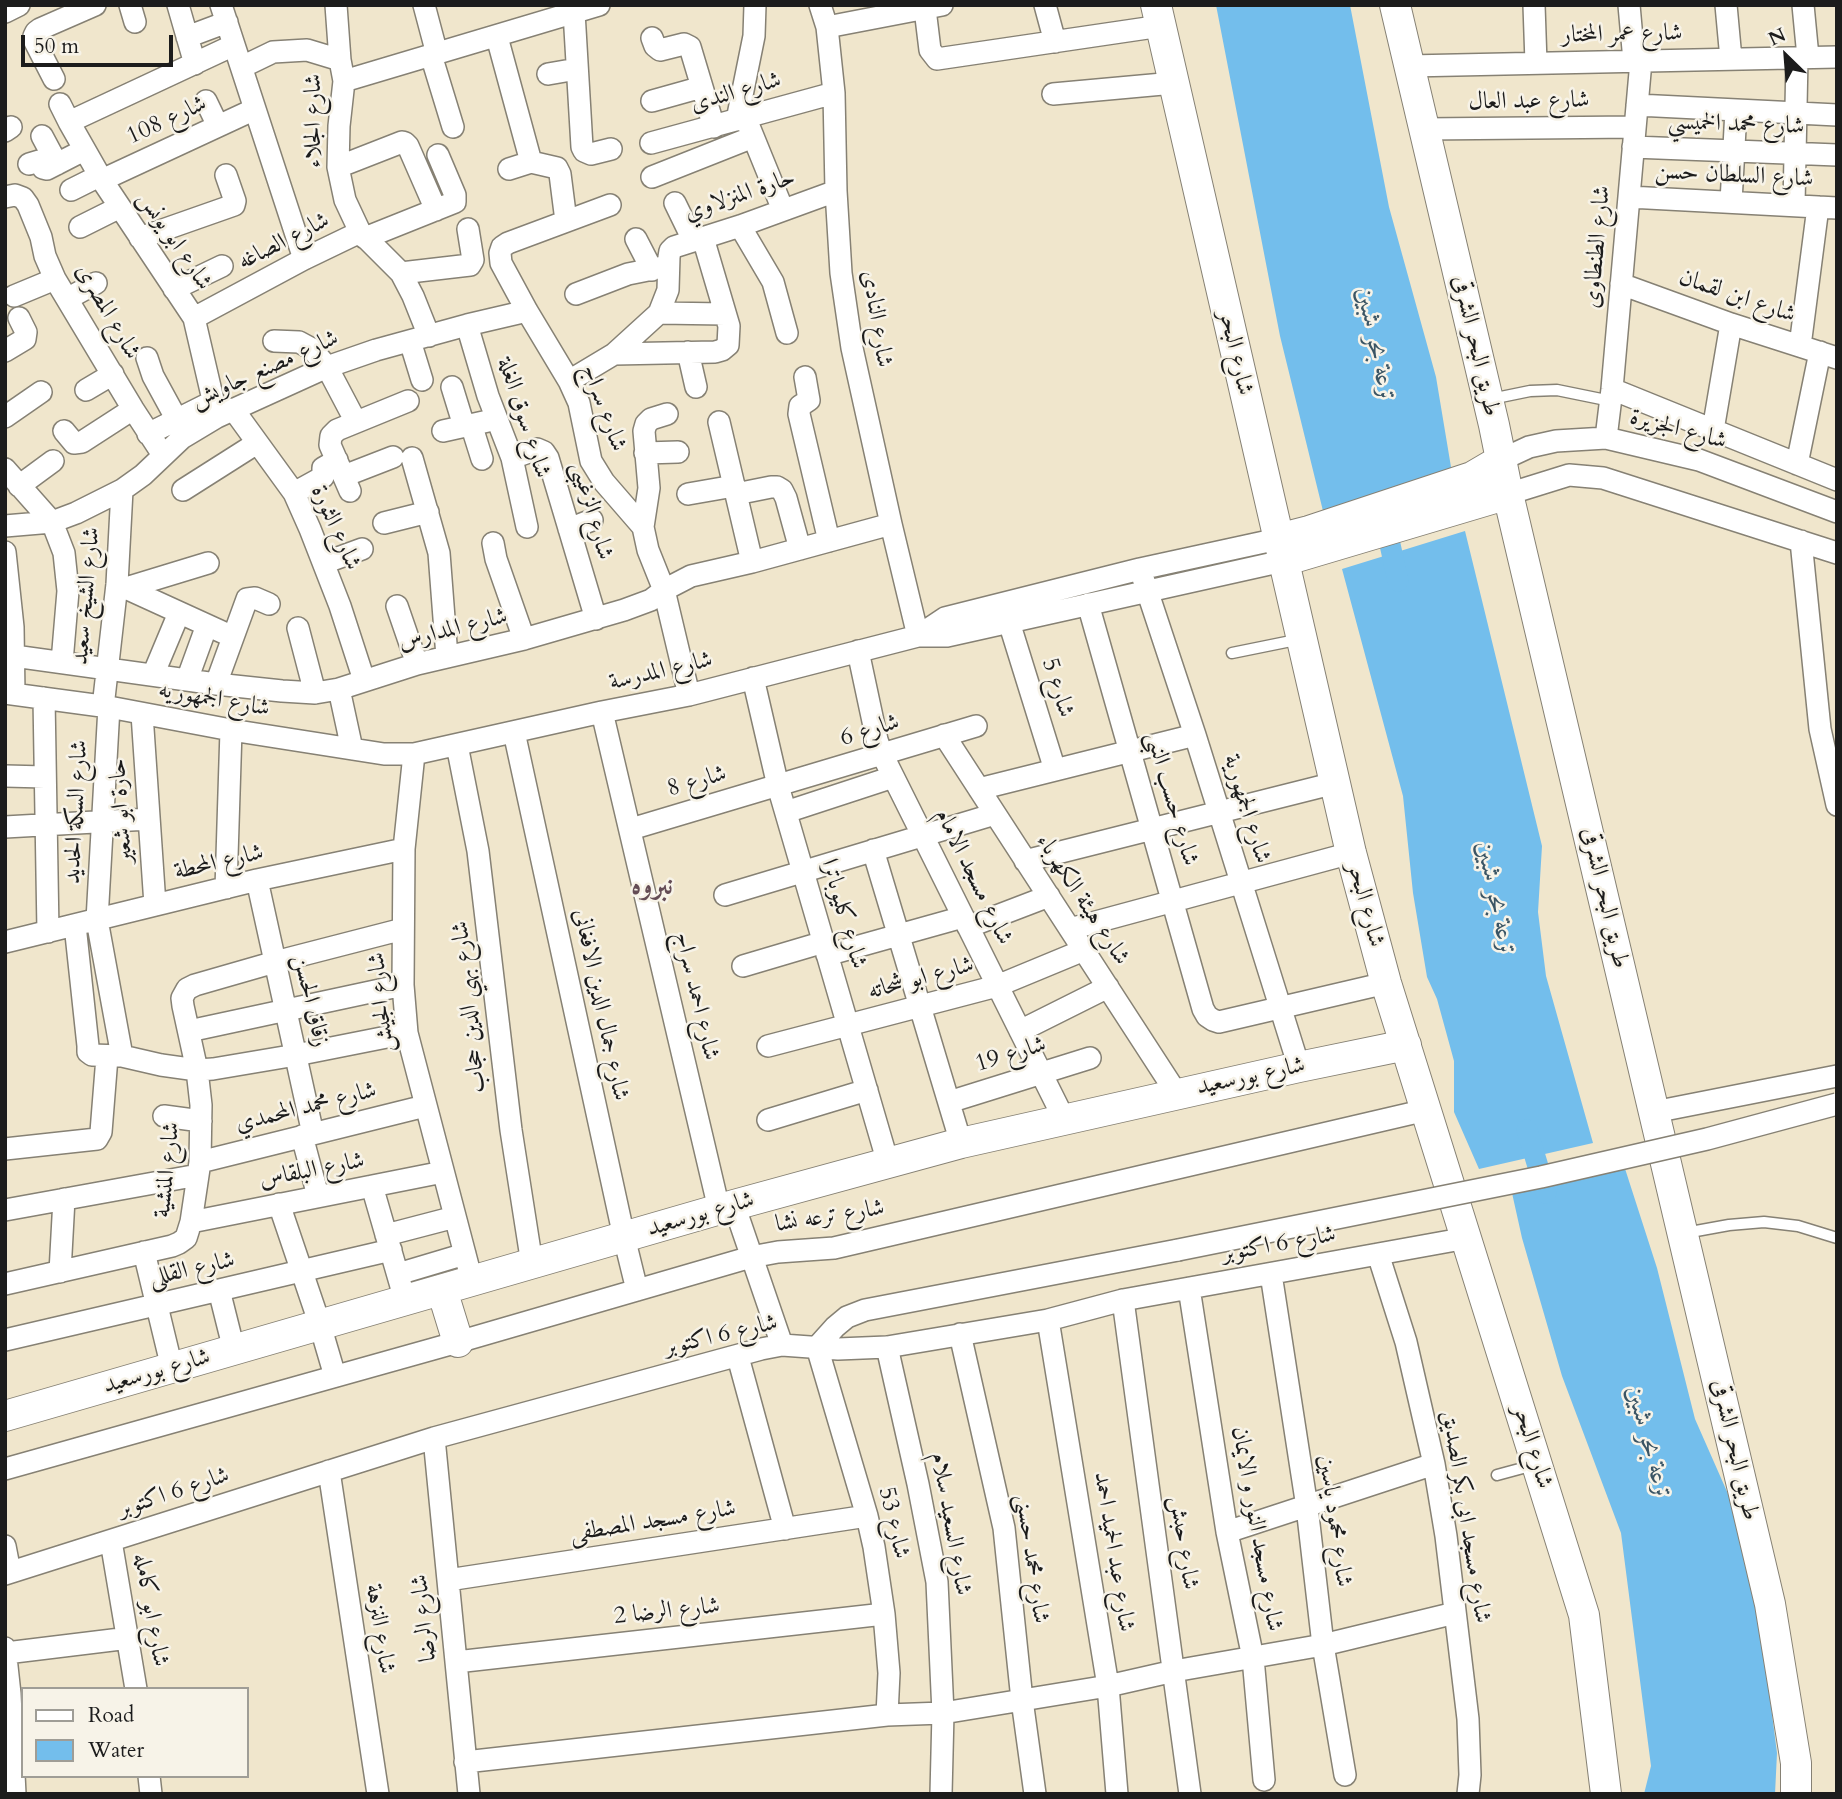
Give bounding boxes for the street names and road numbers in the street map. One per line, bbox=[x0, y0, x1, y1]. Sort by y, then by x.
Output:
street label: شارع عمر المختار bbox=[1561, 20, 1683, 50]
street label: شارع الندى bbox=[687, 66, 785, 120]
street label: شارع الجلاء bbox=[300, 74, 328, 168]
street label: شارع عبد العال bbox=[1468, 87, 1590, 117]
street label: شارع 108 bbox=[122, 90, 212, 152]
street label: شارع محمد الخميسي bbox=[1667, 108, 1805, 142]
street label: شارع السلطان حسن bbox=[1654, 157, 1814, 195]
street label: حارة المنزلاوي bbox=[681, 164, 799, 228]
street label: شارع الطنطاوى bbox=[1578, 184, 1618, 310]
street label: شارع ابو يونس bbox=[130, 186, 218, 296]
street label: شارع الصاغه bbox=[233, 207, 335, 277]
street label: شارع المصرى bbox=[68, 259, 146, 365]
street label: شارع ابن لقمان bbox=[1675, 264, 1799, 330]
street label: شارع النادى bbox=[854, 268, 898, 370]
street label: طريق البحر الشرقى bbox=[1445, 273, 1505, 419]
street label: شارع البحر bbox=[1211, 308, 1259, 398]
street label: شارع مصنع جاويش bbox=[187, 325, 343, 415]
street label: شارع سوق الغلة bbox=[490, 354, 556, 482]
street label: شارع سراج bbox=[574, 360, 632, 456]
street label: شارع الجزيرة bbox=[1626, 403, 1730, 457]
street label: شارع الزغيبى bbox=[563, 459, 619, 563]
street label: شارع الثورة bbox=[304, 481, 366, 575]
street label: شارع الشيخ سعيد bbox=[67, 526, 107, 666]
street label: شارع المدارس bbox=[395, 603, 511, 657]
street label: شارع المدرسة bbox=[606, 646, 716, 698]
street label: شارع 5 bbox=[1034, 655, 1080, 721]
street label: شارع الجمهوريه bbox=[156, 676, 272, 724]
street label: شارع 6 bbox=[837, 708, 903, 754]
street label: شارع حسب النبى bbox=[1138, 729, 1204, 869]
street label: شارع السكة الحديد bbox=[59, 739, 95, 885]
street label: شارع الجمهورية bbox=[1216, 751, 1276, 867]
street label: حارة ابو شعير bbox=[104, 758, 140, 864]
street label: شارع 8 bbox=[664, 760, 730, 804]
street label: شارع مسجد الامام bbox=[928, 804, 1018, 950]
street label: طريق البحر الشرقى bbox=[1574, 825, 1634, 971]
street label: شارع هيئة الكهرباء bbox=[1029, 829, 1135, 971]
street label: شارع المحطة bbox=[172, 839, 266, 887]
street label: شارع كليوباترا bbox=[814, 856, 872, 972]
street label: شارع البحر bbox=[1340, 860, 1390, 950]
street label: شارع جمال الدين الافغانى bbox=[566, 906, 634, 1104]
street label: شارع بهي الدين حجاب bbox=[447, 920, 493, 1094]
street label: شارع احمد سراج bbox=[667, 929, 725, 1063]
street label: شارع الجيش bbox=[363, 951, 401, 1053]
street label: شارع ابو شحاته bbox=[865, 951, 977, 1007]
street label: زقاق الحسن bbox=[285, 952, 335, 1050]
street label: شارع 19 bbox=[972, 1031, 1050, 1079]
street label: شارع بورسعيد bbox=[1194, 1051, 1308, 1103]
street label: شارع محمد المحمدي bbox=[232, 1077, 380, 1139]
street label: شارع المنشية bbox=[149, 1121, 187, 1219]
street label: شارع البلقاس bbox=[257, 1147, 367, 1195]
street label: شارع بورسعيد bbox=[644, 1186, 758, 1244]
street label: شارع ترعه نشا bbox=[773, 1194, 887, 1240]
street label: شارع 6 اكتوبر bbox=[1220, 1221, 1338, 1269]
street label: شارع القللى bbox=[146, 1246, 238, 1294]
street label: شارع 6 اكتوبر bbox=[662, 1309, 780, 1363]
street label: شارع بورسعيد bbox=[100, 1343, 214, 1401]
street label: طريق البحر الشرقى bbox=[1704, 1377, 1764, 1523]
street label: شارع البحر bbox=[1506, 1402, 1558, 1492]
street label: شارع مسجد ابى بكر الصديق bbox=[1434, 1409, 1496, 1625]
street label: شارع مسجد النور و الايمان bbox=[1224, 1424, 1288, 1634]
street label: شارع السعيد سلام bbox=[923, 1450, 977, 1598]
street label: شارع محمود ياسين bbox=[1310, 1453, 1358, 1589]
street label: شارع 6 اكتوبر bbox=[115, 1461, 233, 1525]
street label: شارع عبد الحميد احمد bbox=[1086, 1470, 1140, 1634]
street label: شارع 53 bbox=[871, 1484, 915, 1562]
street label: شارع محمد حسنى bbox=[1008, 1493, 1054, 1625]
street label: شارع حبش bbox=[1162, 1494, 1204, 1592]
street label: شارع مسجد المصطفى bbox=[568, 1495, 738, 1549]
street label: شارع ابو كامله bbox=[126, 1551, 174, 1669]
street label: شارع الرضا bbox=[406, 1573, 444, 1663]
street label: شارع النزهة bbox=[358, 1582, 400, 1676]
street label: شارع الرضا 2 bbox=[613, 1592, 721, 1632]

